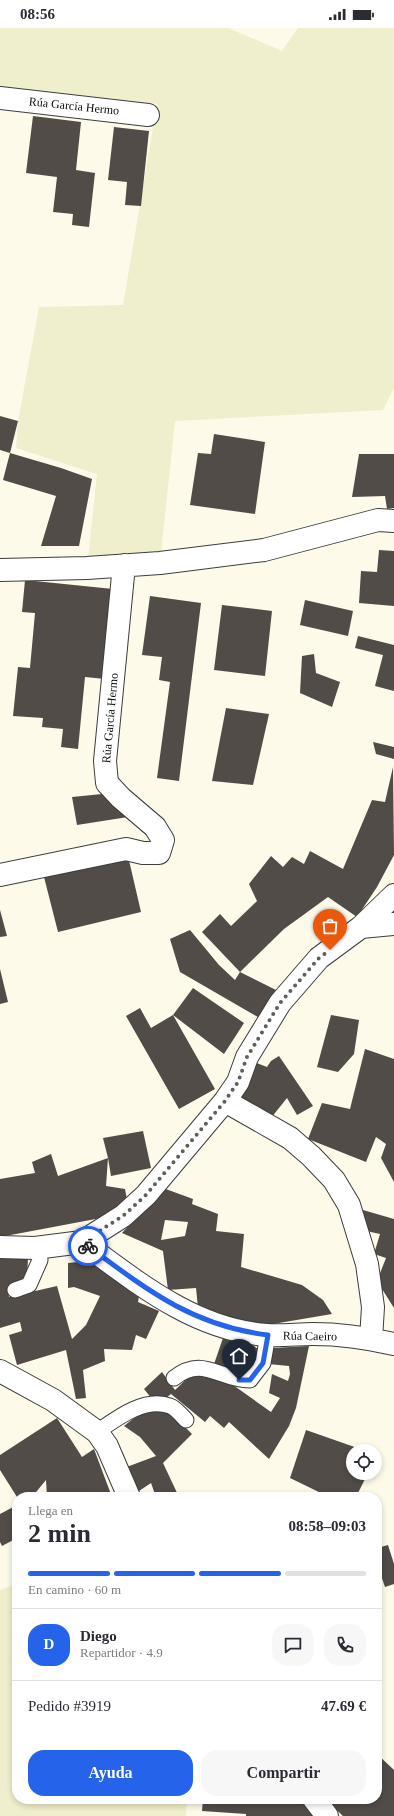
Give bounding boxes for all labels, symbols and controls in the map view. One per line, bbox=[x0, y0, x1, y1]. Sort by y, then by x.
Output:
text: 08:56 bbox=[20, 6, 55, 22]
street label: Rúa García Hermo bbox=[28, 94, 120, 118]
street label: Rúa García Hermo bbox=[99, 672, 121, 764]
pin bbox=[313, 909, 347, 950]
icon: bag bbox=[319, 915, 341, 937]
courier bbox=[68, 1226, 108, 1266]
icon: bike bbox=[77, 1235, 99, 1257]
street label: Rúa Caeiro bbox=[283, 1329, 337, 1343]
pin bbox=[222, 1339, 256, 1380]
icon: home bbox=[228, 1345, 250, 1367]
map controls bbox=[346, 1444, 382, 1480]
button: locate bbox=[346, 1444, 382, 1480]
text: Llega en bbox=[28, 1503, 73, 1518]
text: 08:58–09:03 bbox=[289, 1518, 366, 1534]
text: 2 min bbox=[28, 1519, 91, 1548]
text: En camino · 60 m bbox=[28, 1582, 121, 1597]
button: chat bbox=[272, 1624, 314, 1666]
button: phone bbox=[324, 1624, 366, 1666]
text: Diego bbox=[80, 1628, 117, 1644]
text: D bbox=[44, 1636, 54, 1652]
text: Repartidor · 4.9 bbox=[80, 1645, 163, 1660]
text: Pedido #3919 bbox=[28, 1698, 111, 1714]
text: 47.69 € bbox=[321, 1698, 366, 1714]
button: Ayuda bbox=[28, 1750, 193, 1796]
button: Compartir bbox=[201, 1750, 366, 1796]

